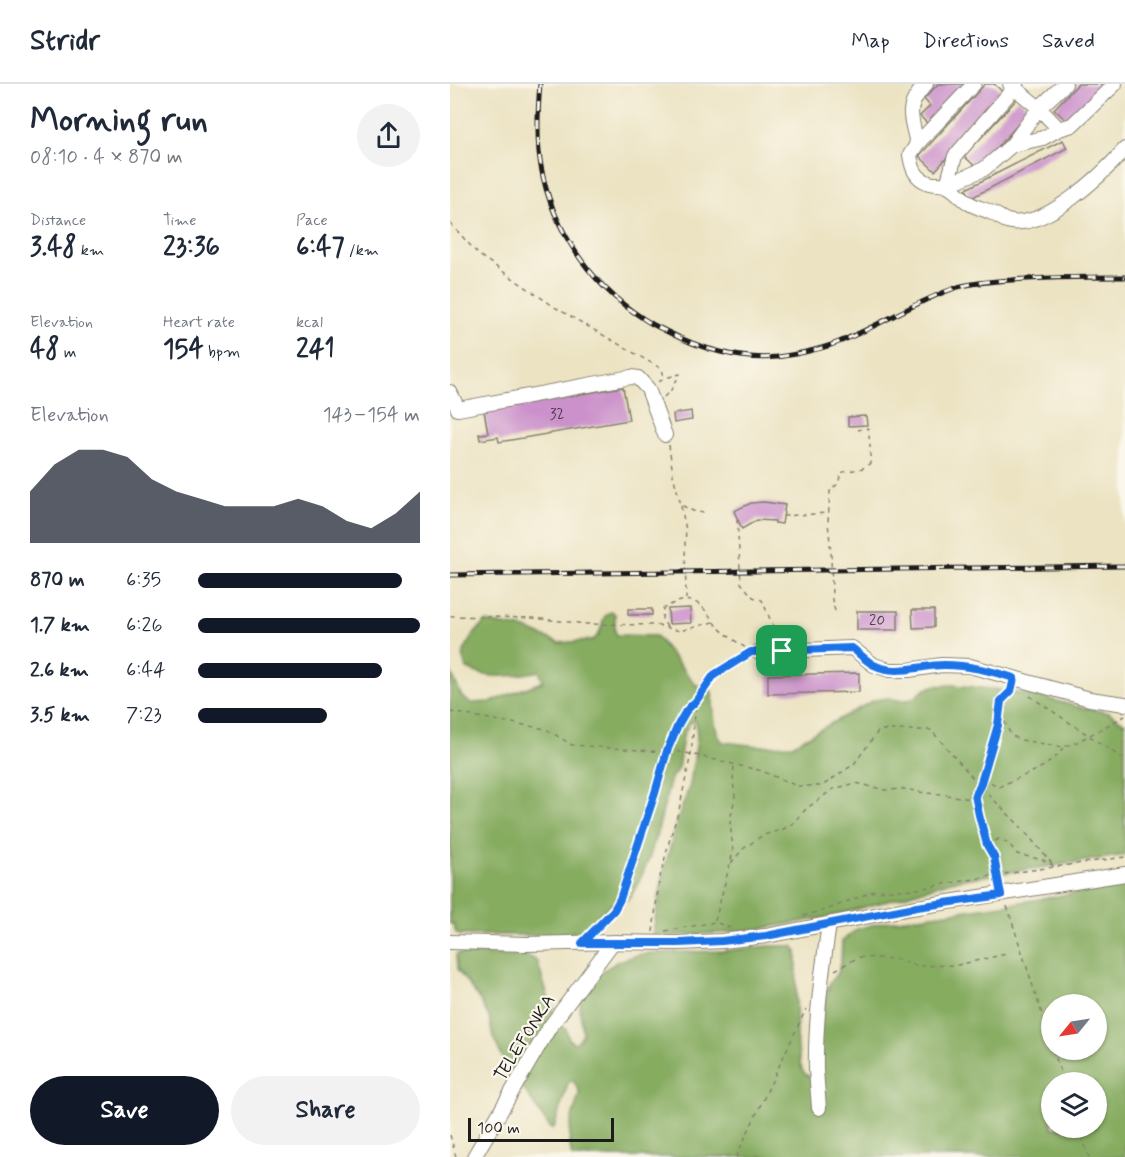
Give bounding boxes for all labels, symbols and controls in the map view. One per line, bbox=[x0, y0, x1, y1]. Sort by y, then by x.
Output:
text: Stridr bbox=[30, 23, 100, 60]
text: Map bbox=[851, 27, 890, 55]
text: Directions bbox=[923, 27, 1009, 55]
text: Saved bbox=[1042, 27, 1095, 55]
text: Morning run bbox=[30, 99, 208, 143]
button: share bbox=[357, 104, 420, 167]
text: 08:10 · 4 × 870 m bbox=[30, 144, 183, 171]
text: Distance bbox=[30, 210, 86, 231]
text: Time bbox=[163, 210, 197, 231]
text: Pace bbox=[296, 210, 328, 231]
text: 3.48 bbox=[30, 231, 77, 265]
text: 23:36 bbox=[163, 231, 220, 265]
text: 6:47 bbox=[296, 231, 344, 265]
text: km bbox=[77, 240, 104, 261]
text: /km bbox=[344, 240, 379, 261]
text: Elevation bbox=[30, 312, 93, 333]
text: Heart rate bbox=[163, 312, 235, 333]
text: kcal bbox=[296, 312, 323, 333]
text: 48 bbox=[30, 333, 59, 367]
text: 154 bbox=[163, 333, 204, 367]
text: 241 bbox=[296, 333, 335, 367]
text: m bbox=[59, 342, 76, 363]
text: bpm bbox=[204, 342, 240, 363]
text: Elevation bbox=[30, 402, 109, 429]
text: 143–154 m bbox=[323, 402, 420, 429]
house number: 32 bbox=[550, 405, 564, 425]
text: 870 m bbox=[30, 567, 85, 594]
text: 6:35 bbox=[126, 567, 161, 594]
house number: 20 bbox=[869, 611, 885, 631]
text: 1.7 km bbox=[30, 612, 90, 639]
text: 6:26 bbox=[126, 612, 162, 639]
pin bbox=[756, 625, 807, 676]
icon: arrive bbox=[765, 634, 798, 667]
text: 2.6 km bbox=[30, 657, 89, 684]
text: 6:44 bbox=[126, 657, 165, 684]
text: 3.5 km bbox=[30, 702, 90, 729]
text: 7:23 bbox=[126, 702, 162, 729]
street label: TELEFONKA bbox=[489, 990, 561, 1086]
north arrow bbox=[1041, 994, 1107, 1060]
map controls bbox=[1041, 994, 1107, 1138]
button: layers bbox=[1041, 1072, 1107, 1138]
button: Save bbox=[30, 1076, 219, 1145]
button: Share bbox=[231, 1076, 420, 1145]
scale bar bbox=[468, 1115, 614, 1142]
text: 100 m bbox=[477, 1118, 520, 1139]

